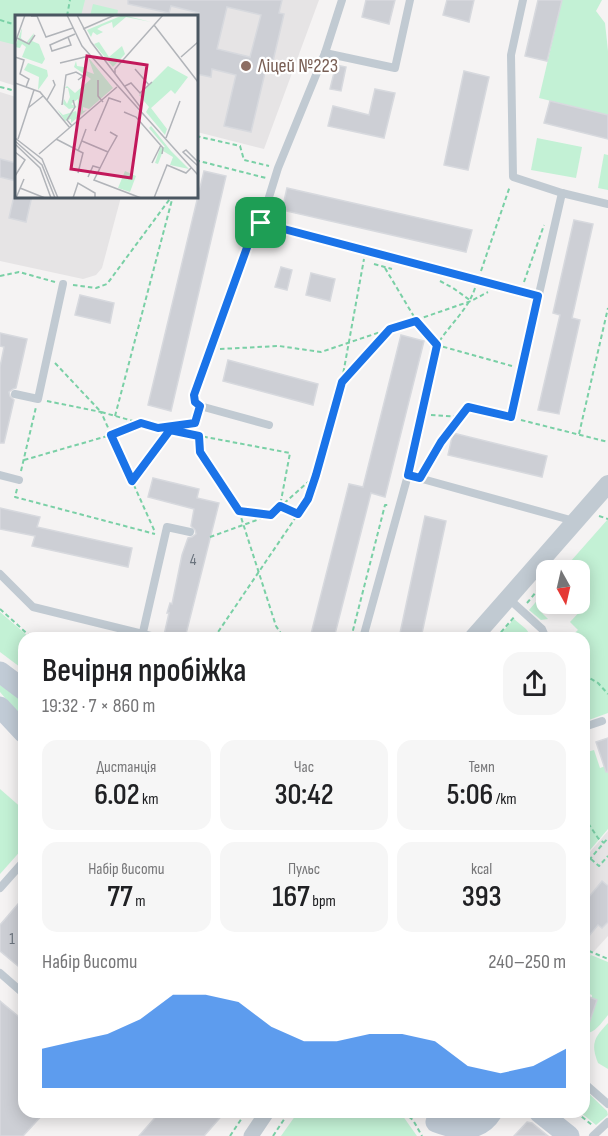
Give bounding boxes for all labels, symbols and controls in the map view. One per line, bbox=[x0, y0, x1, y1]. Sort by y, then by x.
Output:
inset map bbox=[15, 15, 198, 198]
place label: Ліцей №223 bbox=[257, 54, 338, 78]
marker: Ліцей №223 bbox=[239, 59, 253, 73]
pin bbox=[235, 197, 286, 248]
icon: arrive bbox=[244, 206, 277, 239]
house number: 4 bbox=[190, 551, 197, 570]
north arrow bbox=[536, 560, 590, 614]
map controls bbox=[536, 560, 590, 614]
text: Вечірня пробіжка bbox=[42, 651, 247, 691]
button: share bbox=[503, 652, 566, 715]
text: 19:32 · 7 × 860 m bbox=[42, 694, 155, 718]
text: Дистанція bbox=[96, 758, 156, 777]
text: Час bbox=[294, 758, 314, 777]
text: Темп bbox=[468, 758, 495, 777]
text: 6.02 bbox=[94, 777, 140, 813]
text: 30:42 bbox=[274, 777, 334, 813]
text: 5:06 bbox=[447, 777, 493, 813]
text: km bbox=[140, 790, 159, 809]
text: /km bbox=[493, 790, 517, 809]
text: Набір висоти bbox=[88, 860, 164, 879]
text: Пульс bbox=[288, 860, 320, 879]
text: kcal bbox=[471, 860, 492, 879]
text: 77 bbox=[107, 879, 133, 915]
text: 167 bbox=[272, 879, 310, 915]
text: 393 bbox=[462, 879, 502, 915]
text: m bbox=[133, 892, 145, 911]
text: bpm bbox=[310, 892, 336, 911]
house number: 1 bbox=[9, 930, 15, 949]
text: Набір висоти bbox=[42, 950, 137, 974]
text: 240–250 m bbox=[488, 950, 566, 974]

